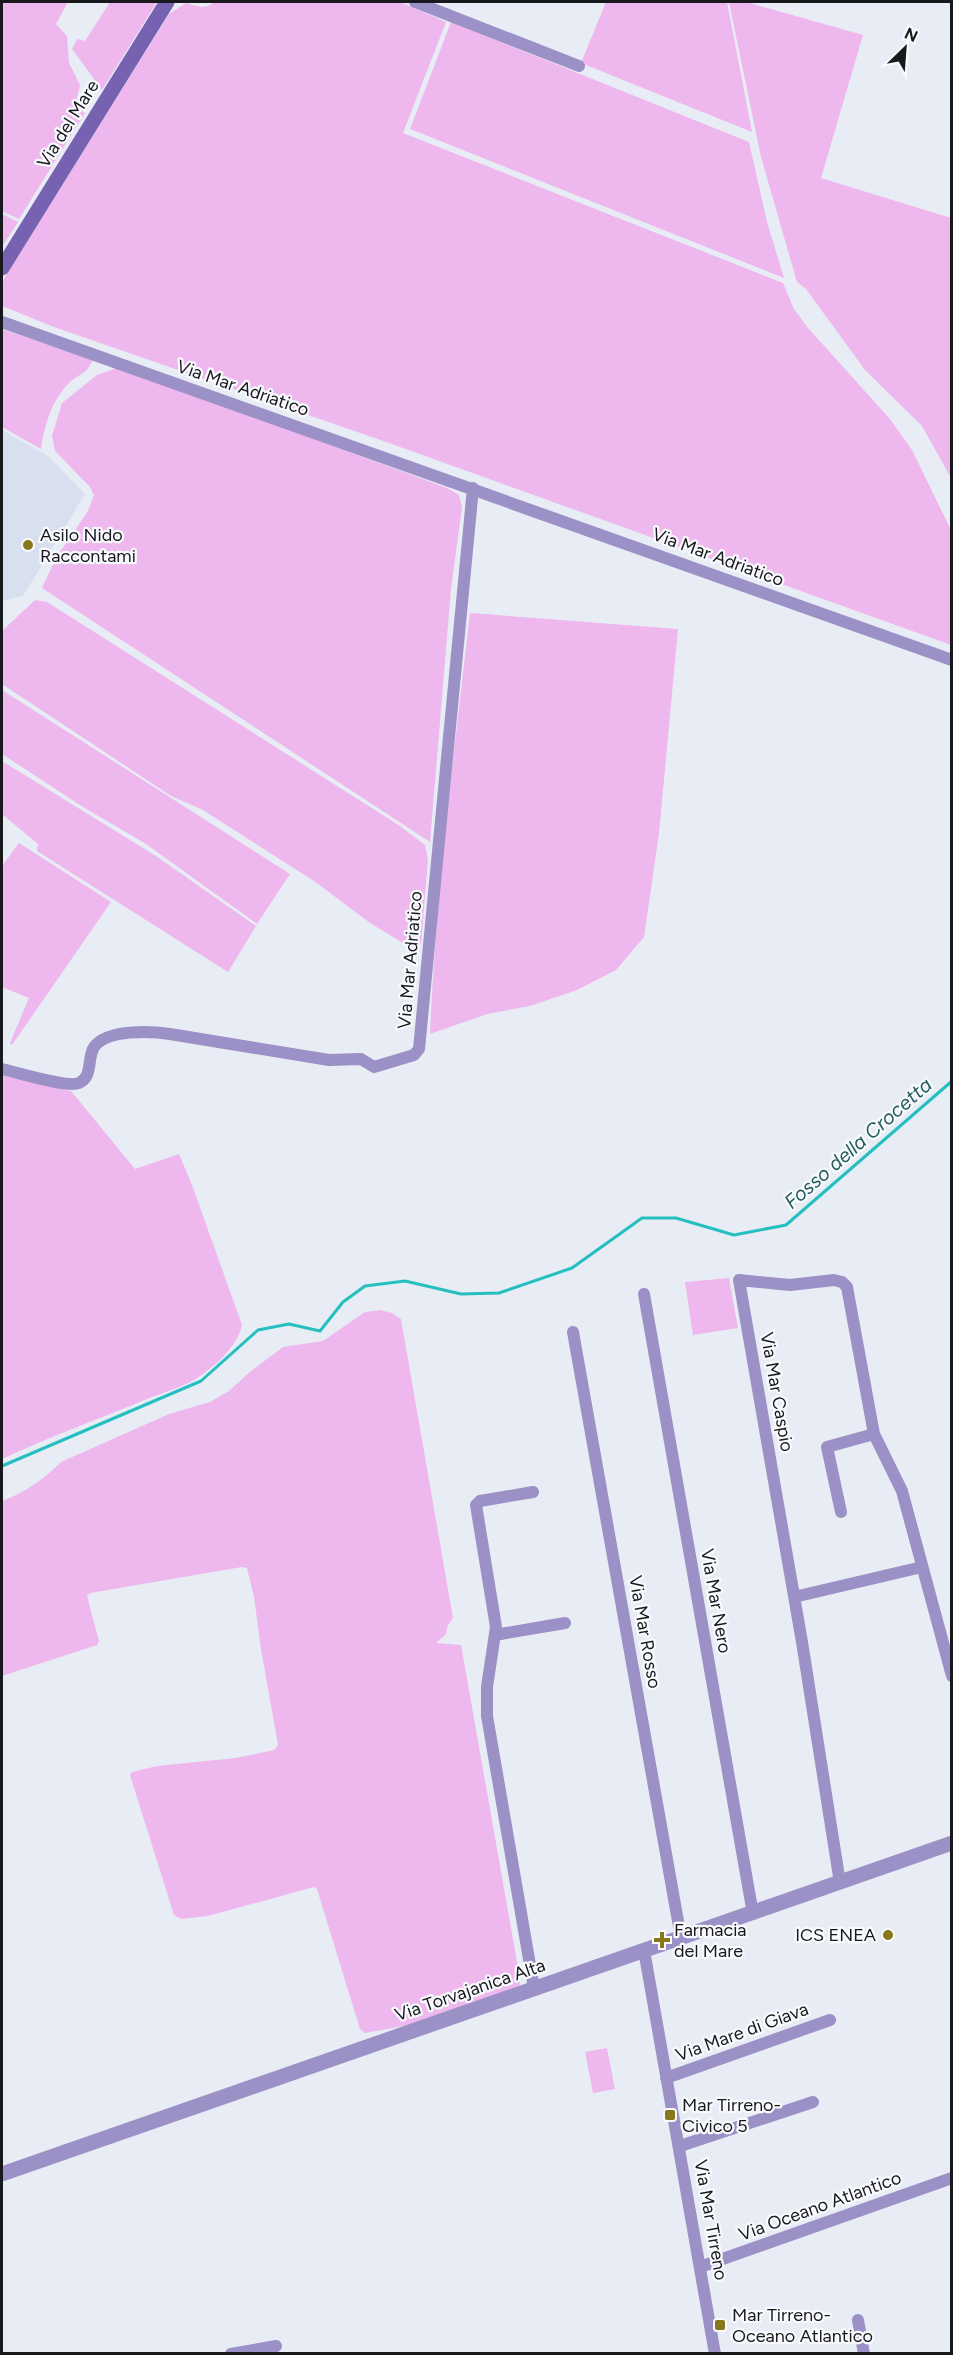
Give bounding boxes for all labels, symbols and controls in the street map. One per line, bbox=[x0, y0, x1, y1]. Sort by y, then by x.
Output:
north arrow bbox=[875, 18, 935, 78]
text: N bbox=[902, 24, 921, 46]
street label: Via del Mare bbox=[32, 76, 104, 172]
street label: Via Mar Adriatico bbox=[174, 355, 312, 421]
street label: Via Mar Adriatico bbox=[649, 523, 787, 591]
place label: Asilo Nido Raccontami bbox=[40, 524, 136, 567]
marker: Asilo Nido Raccontami bbox=[21, 538, 35, 552]
street label: Via Mar Adriatico bbox=[393, 890, 427, 1030]
water label: Fosso della Crocetta bbox=[779, 1072, 937, 1214]
street label: Via Mar Caspio bbox=[756, 1331, 798, 1453]
street label: Via Mar Nero bbox=[696, 1547, 736, 1655]
street label: Via Mar Rosso bbox=[624, 1574, 666, 1690]
place label: Farmacia del Mare bbox=[674, 1919, 747, 1962]
place label: ICS ENEA bbox=[795, 1924, 876, 1946]
marker: ICS ENEA bbox=[881, 1928, 895, 1942]
marker: Farmacia del Mare bbox=[655, 1933, 669, 1947]
street label: Via Torvajanica Alta bbox=[392, 1954, 548, 2026]
street label: Via Mare di Giava bbox=[673, 1998, 811, 2066]
place label: Mar Tirreno- Civico 5 bbox=[682, 2094, 781, 2137]
marker: Mar Tirreno- Civico 5 bbox=[663, 2108, 677, 2122]
street label: Via Mar Tirreno bbox=[690, 2158, 732, 2282]
street label: Via Oceano Atlantico bbox=[736, 2166, 904, 2246]
place label: Mar Tirreno- Oceano Atlantico bbox=[732, 2304, 873, 2347]
marker: Mar Tirreno- Oceano Atlantico bbox=[713, 2318, 727, 2332]

